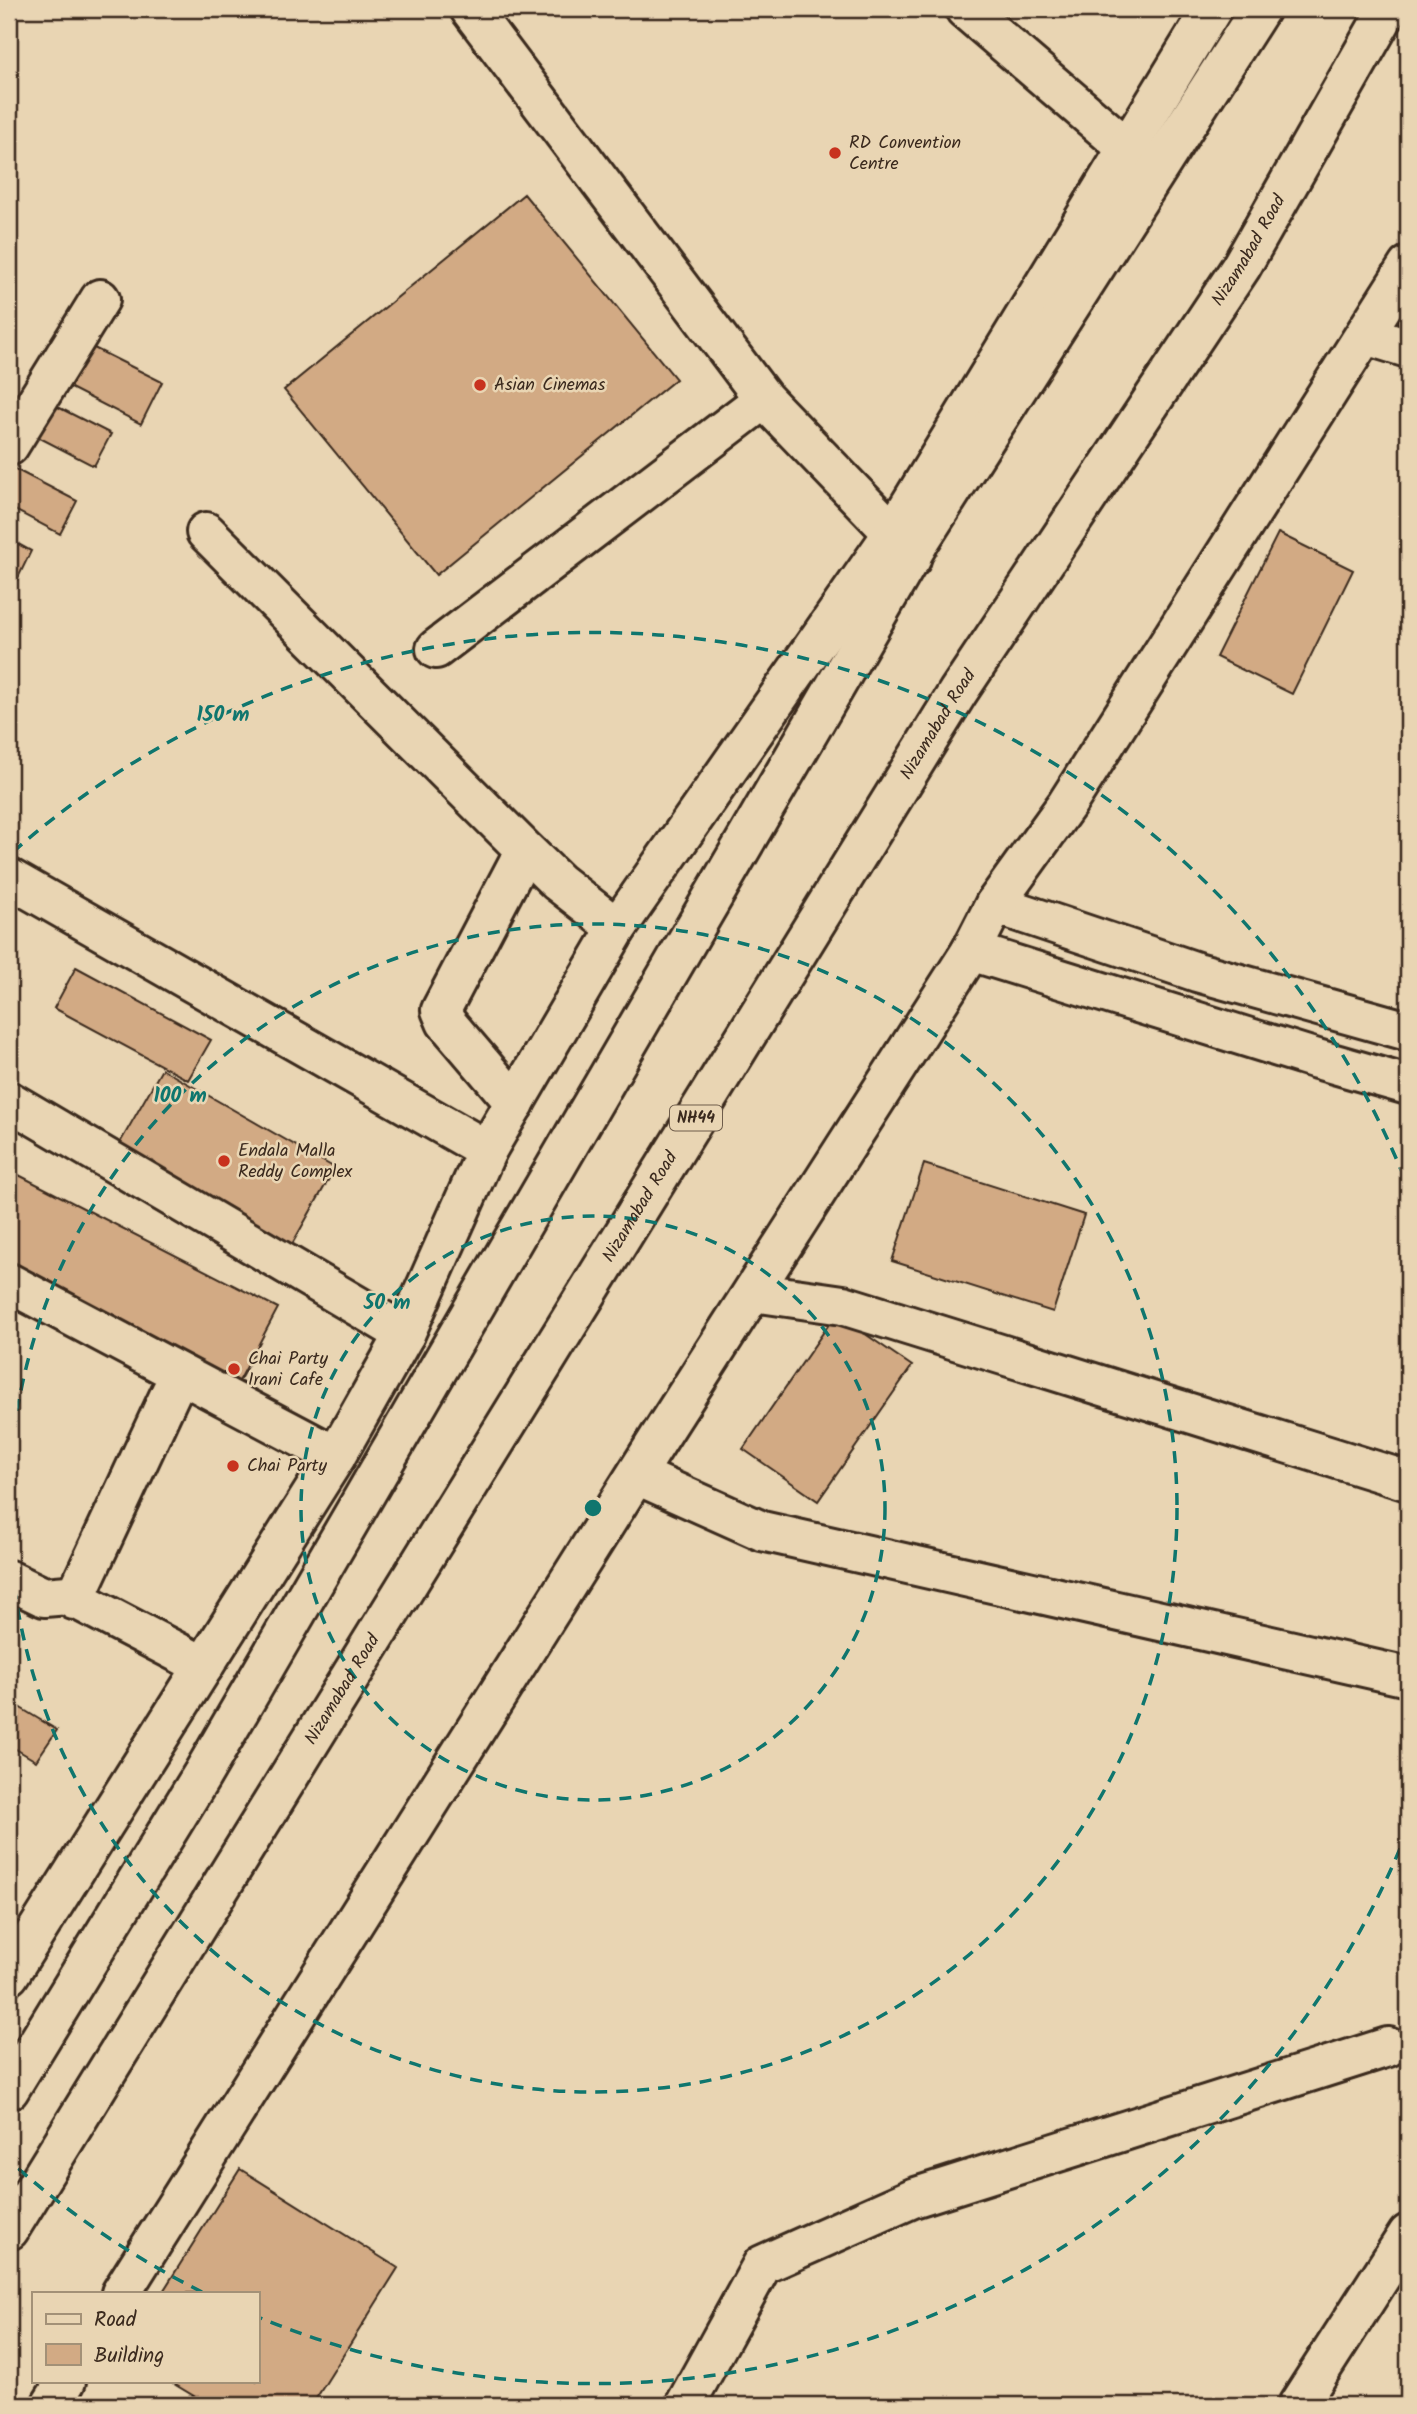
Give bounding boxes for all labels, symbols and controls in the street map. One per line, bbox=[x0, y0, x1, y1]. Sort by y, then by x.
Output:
place label: RD Convention Centre bbox=[849, 129, 961, 179]
marker: RD Convention Centre bbox=[827, 145, 843, 161]
street label: Nizamabad Road bbox=[1204, 188, 1294, 312]
place label: Asian Cinemas bbox=[494, 371, 606, 400]
marker: Asian Cinemas bbox=[472, 377, 488, 393]
street label: Nizamabad Road bbox=[893, 663, 984, 786]
text: 150 m bbox=[196, 699, 250, 732]
text: 100 m bbox=[153, 1080, 207, 1113]
road number: NH44 bbox=[670, 1106, 722, 1130]
place label: Endala Malla Reddy Complex bbox=[238, 1137, 353, 1187]
street label: Nizamabad Road bbox=[595, 1145, 686, 1268]
marker: Endala Malla Reddy Complex bbox=[216, 1153, 232, 1169]
text: 50 m bbox=[363, 1287, 410, 1320]
place label: Chai Party Irani Cafe bbox=[248, 1345, 329, 1395]
marker: Chai Party Irani Cafe bbox=[226, 1361, 242, 1377]
place label: Chai Party bbox=[247, 1452, 328, 1481]
marker: Chai Party bbox=[225, 1458, 241, 1474]
centre of rings bbox=[581, 1496, 605, 1520]
street label: Nizamabad Road bbox=[297, 1628, 388, 1751]
legend bbox=[32, 2292, 259, 2382]
text: Road bbox=[94, 2304, 137, 2337]
text: Building bbox=[94, 2340, 164, 2373]

